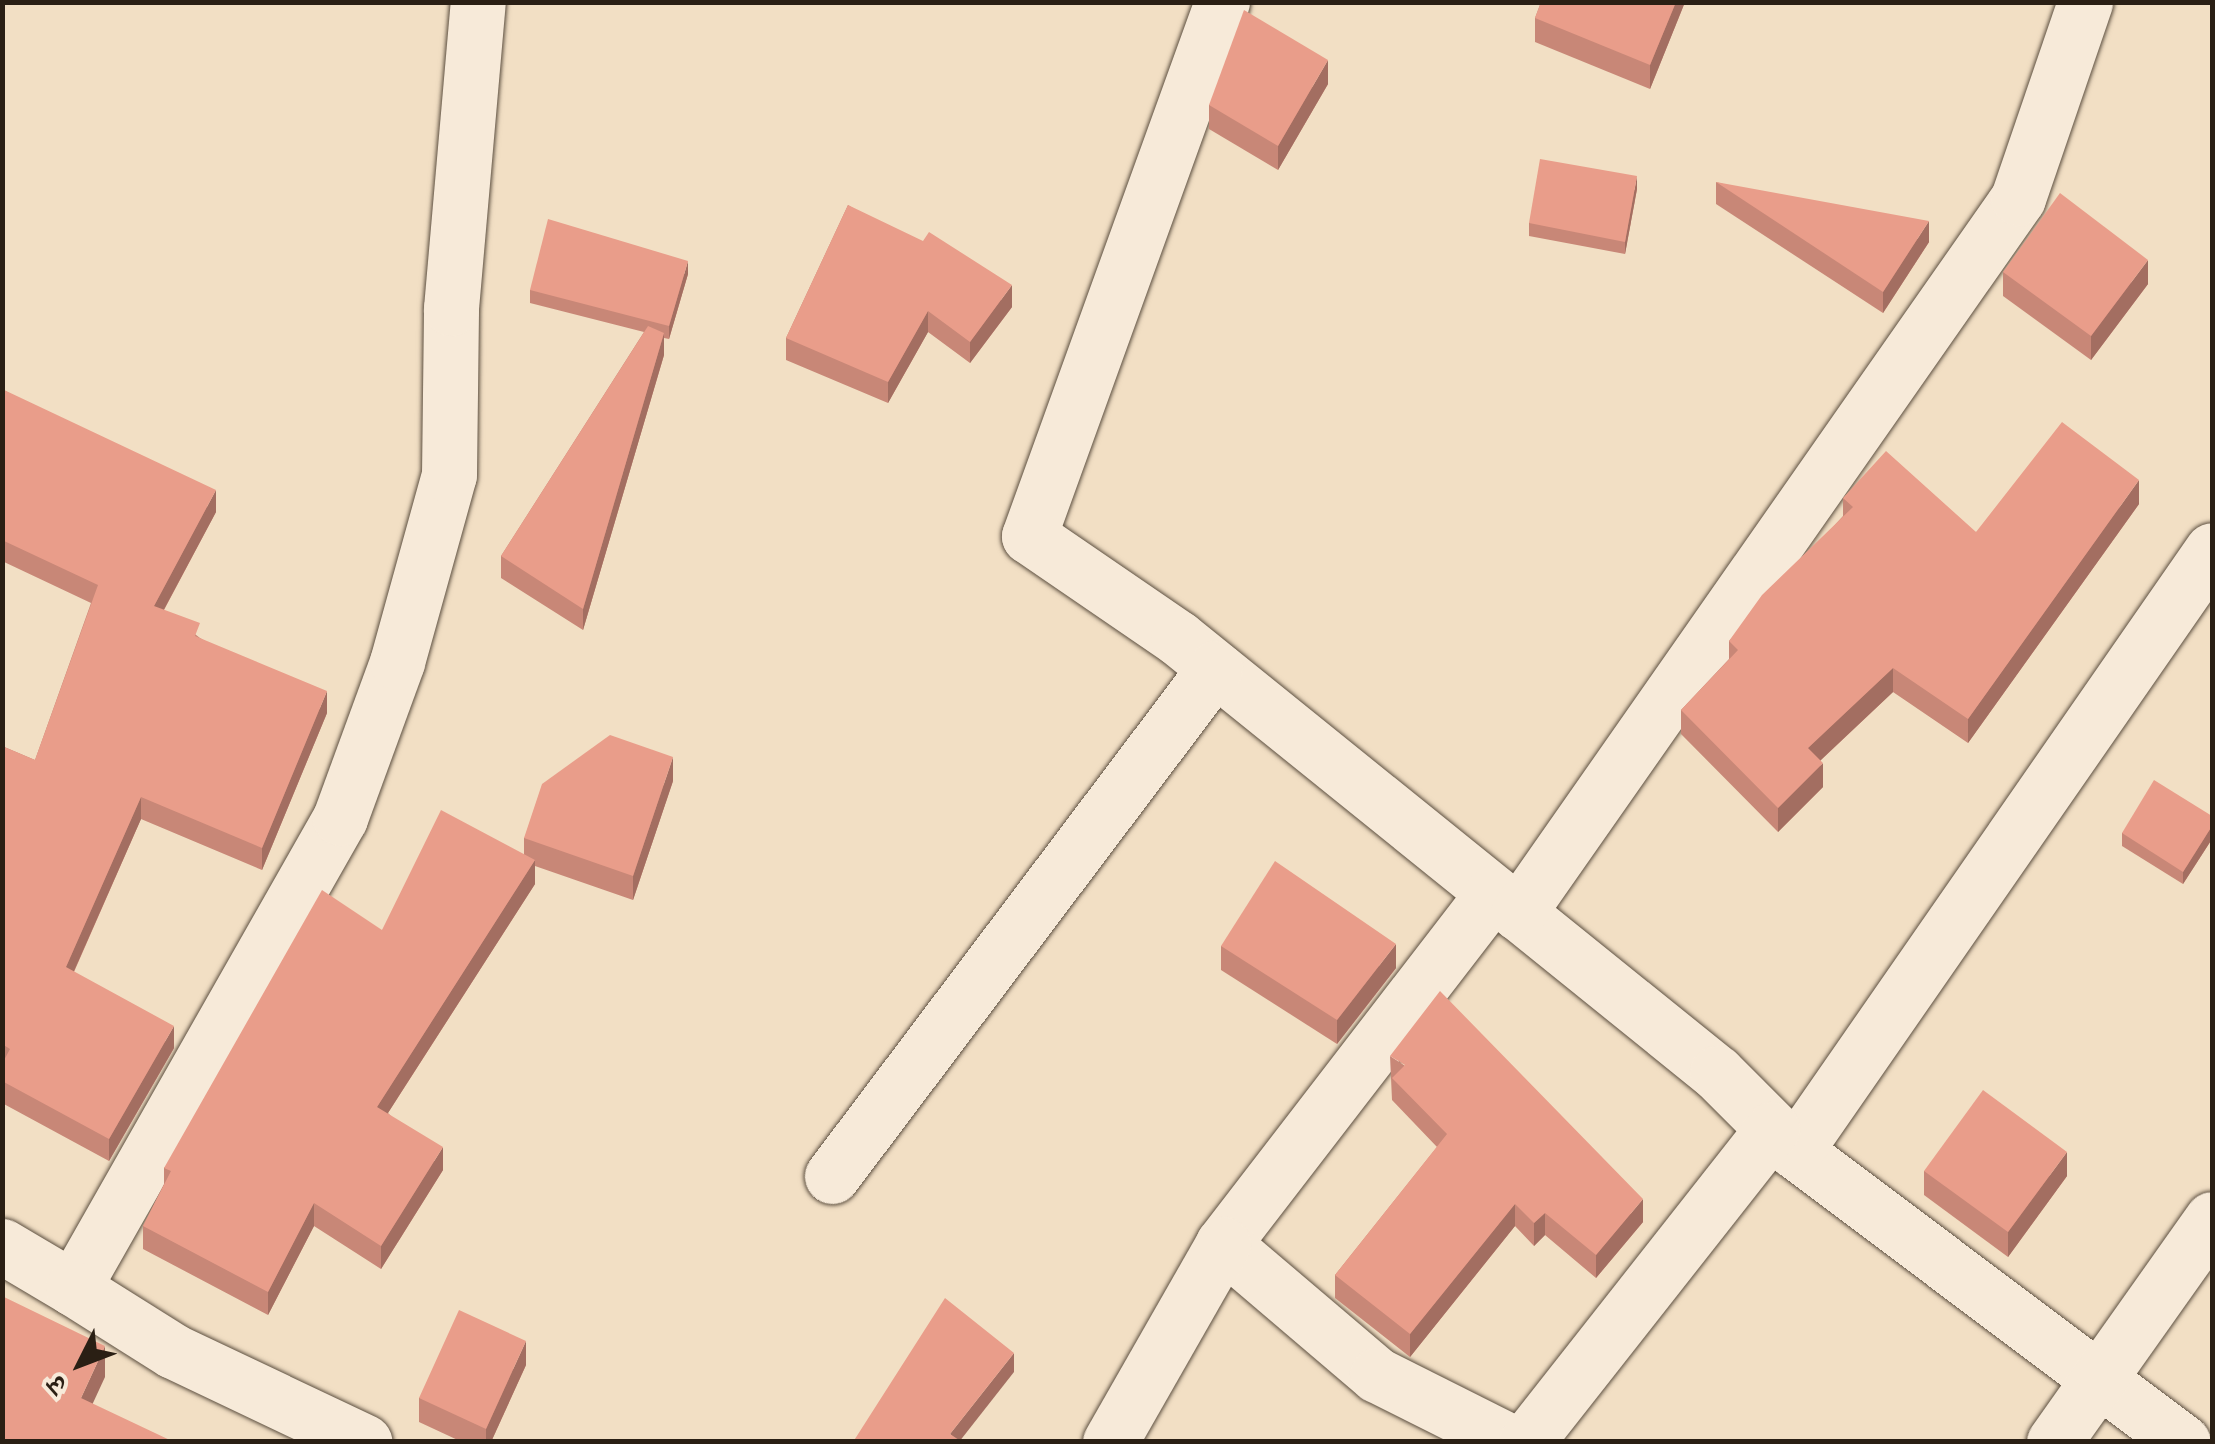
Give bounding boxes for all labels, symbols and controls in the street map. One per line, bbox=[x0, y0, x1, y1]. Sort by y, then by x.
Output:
north arrow bbox=[30, 1314, 130, 1414]
text: उ bbox=[40, 1367, 75, 1401]

